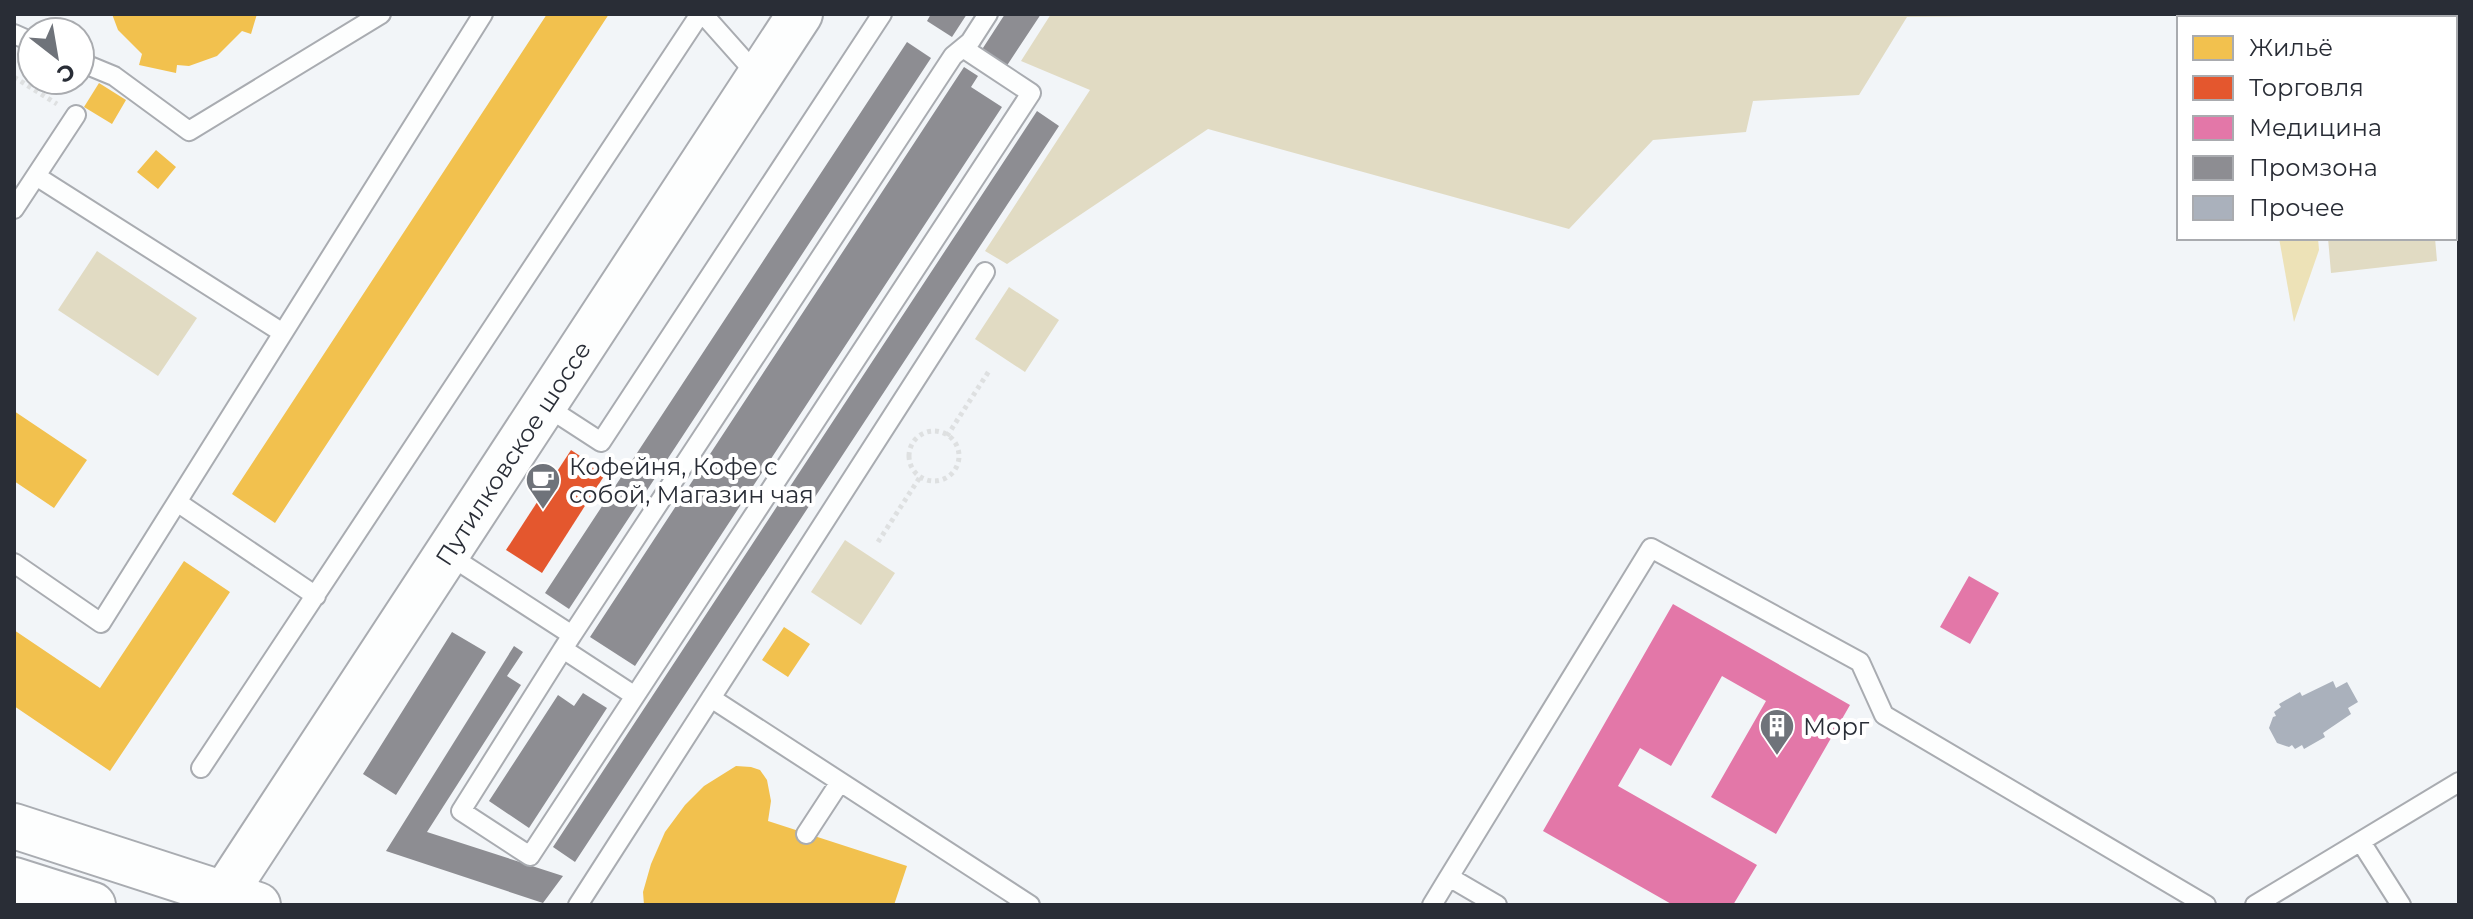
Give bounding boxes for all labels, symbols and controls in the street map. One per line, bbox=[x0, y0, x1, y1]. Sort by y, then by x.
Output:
north arrow bbox=[16, 16, 96, 96]
legend bbox=[2177, 16, 2457, 240]
text: Жильё bbox=[2249, 33, 2333, 62]
text: С bbox=[52, 57, 80, 88]
text: Торговля bbox=[2249, 73, 2364, 102]
text: Медицина bbox=[2249, 113, 2382, 142]
text: Промзона bbox=[2249, 153, 2378, 182]
text: Прочее bbox=[2249, 193, 2345, 222]
street label: Путилковское шоссе bbox=[429, 336, 597, 571]
place label: Кофейня, Кофе с собой, Магазин чая bbox=[569, 452, 814, 509]
cafe icon: Кофейня, Кофе с собой, Магазин чая bbox=[524, 461, 562, 511]
building icon: Морг bbox=[1758, 707, 1796, 757]
place label: Морг bbox=[1803, 712, 1870, 741]

